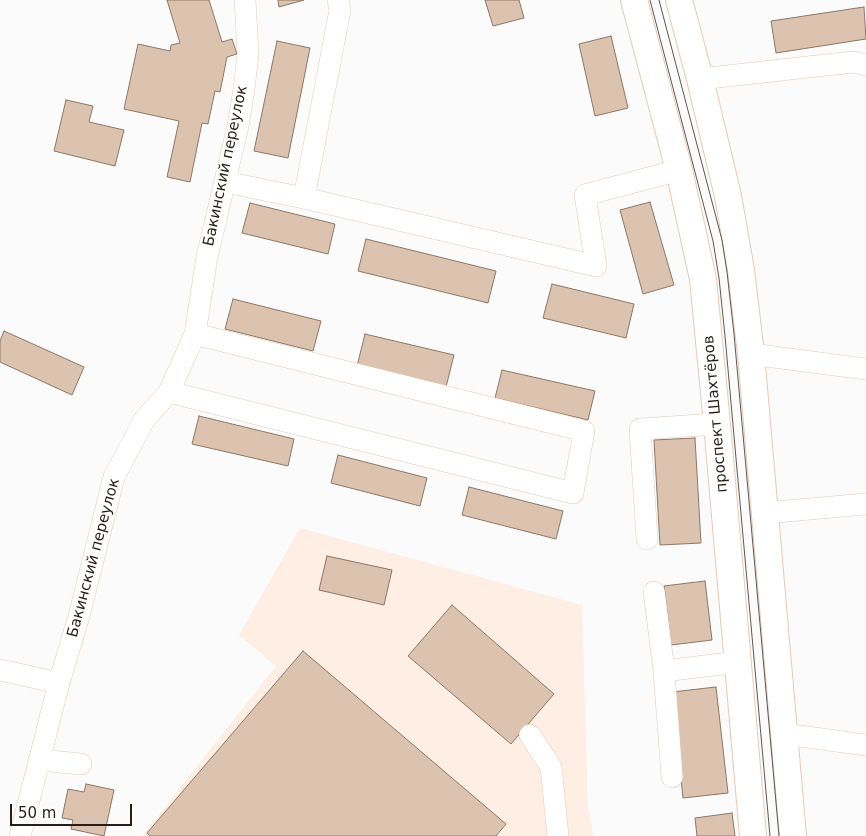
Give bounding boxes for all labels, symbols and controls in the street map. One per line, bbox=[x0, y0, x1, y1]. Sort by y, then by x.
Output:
street label: Бакинский переулок bbox=[200, 84, 252, 248]
street label: проспект Шахтёров bbox=[700, 335, 732, 493]
street label: Бакинский переулок bbox=[64, 476, 124, 640]
scale bar bbox=[12, 794, 135, 826]
text: 50 m bbox=[18, 804, 56, 822]

